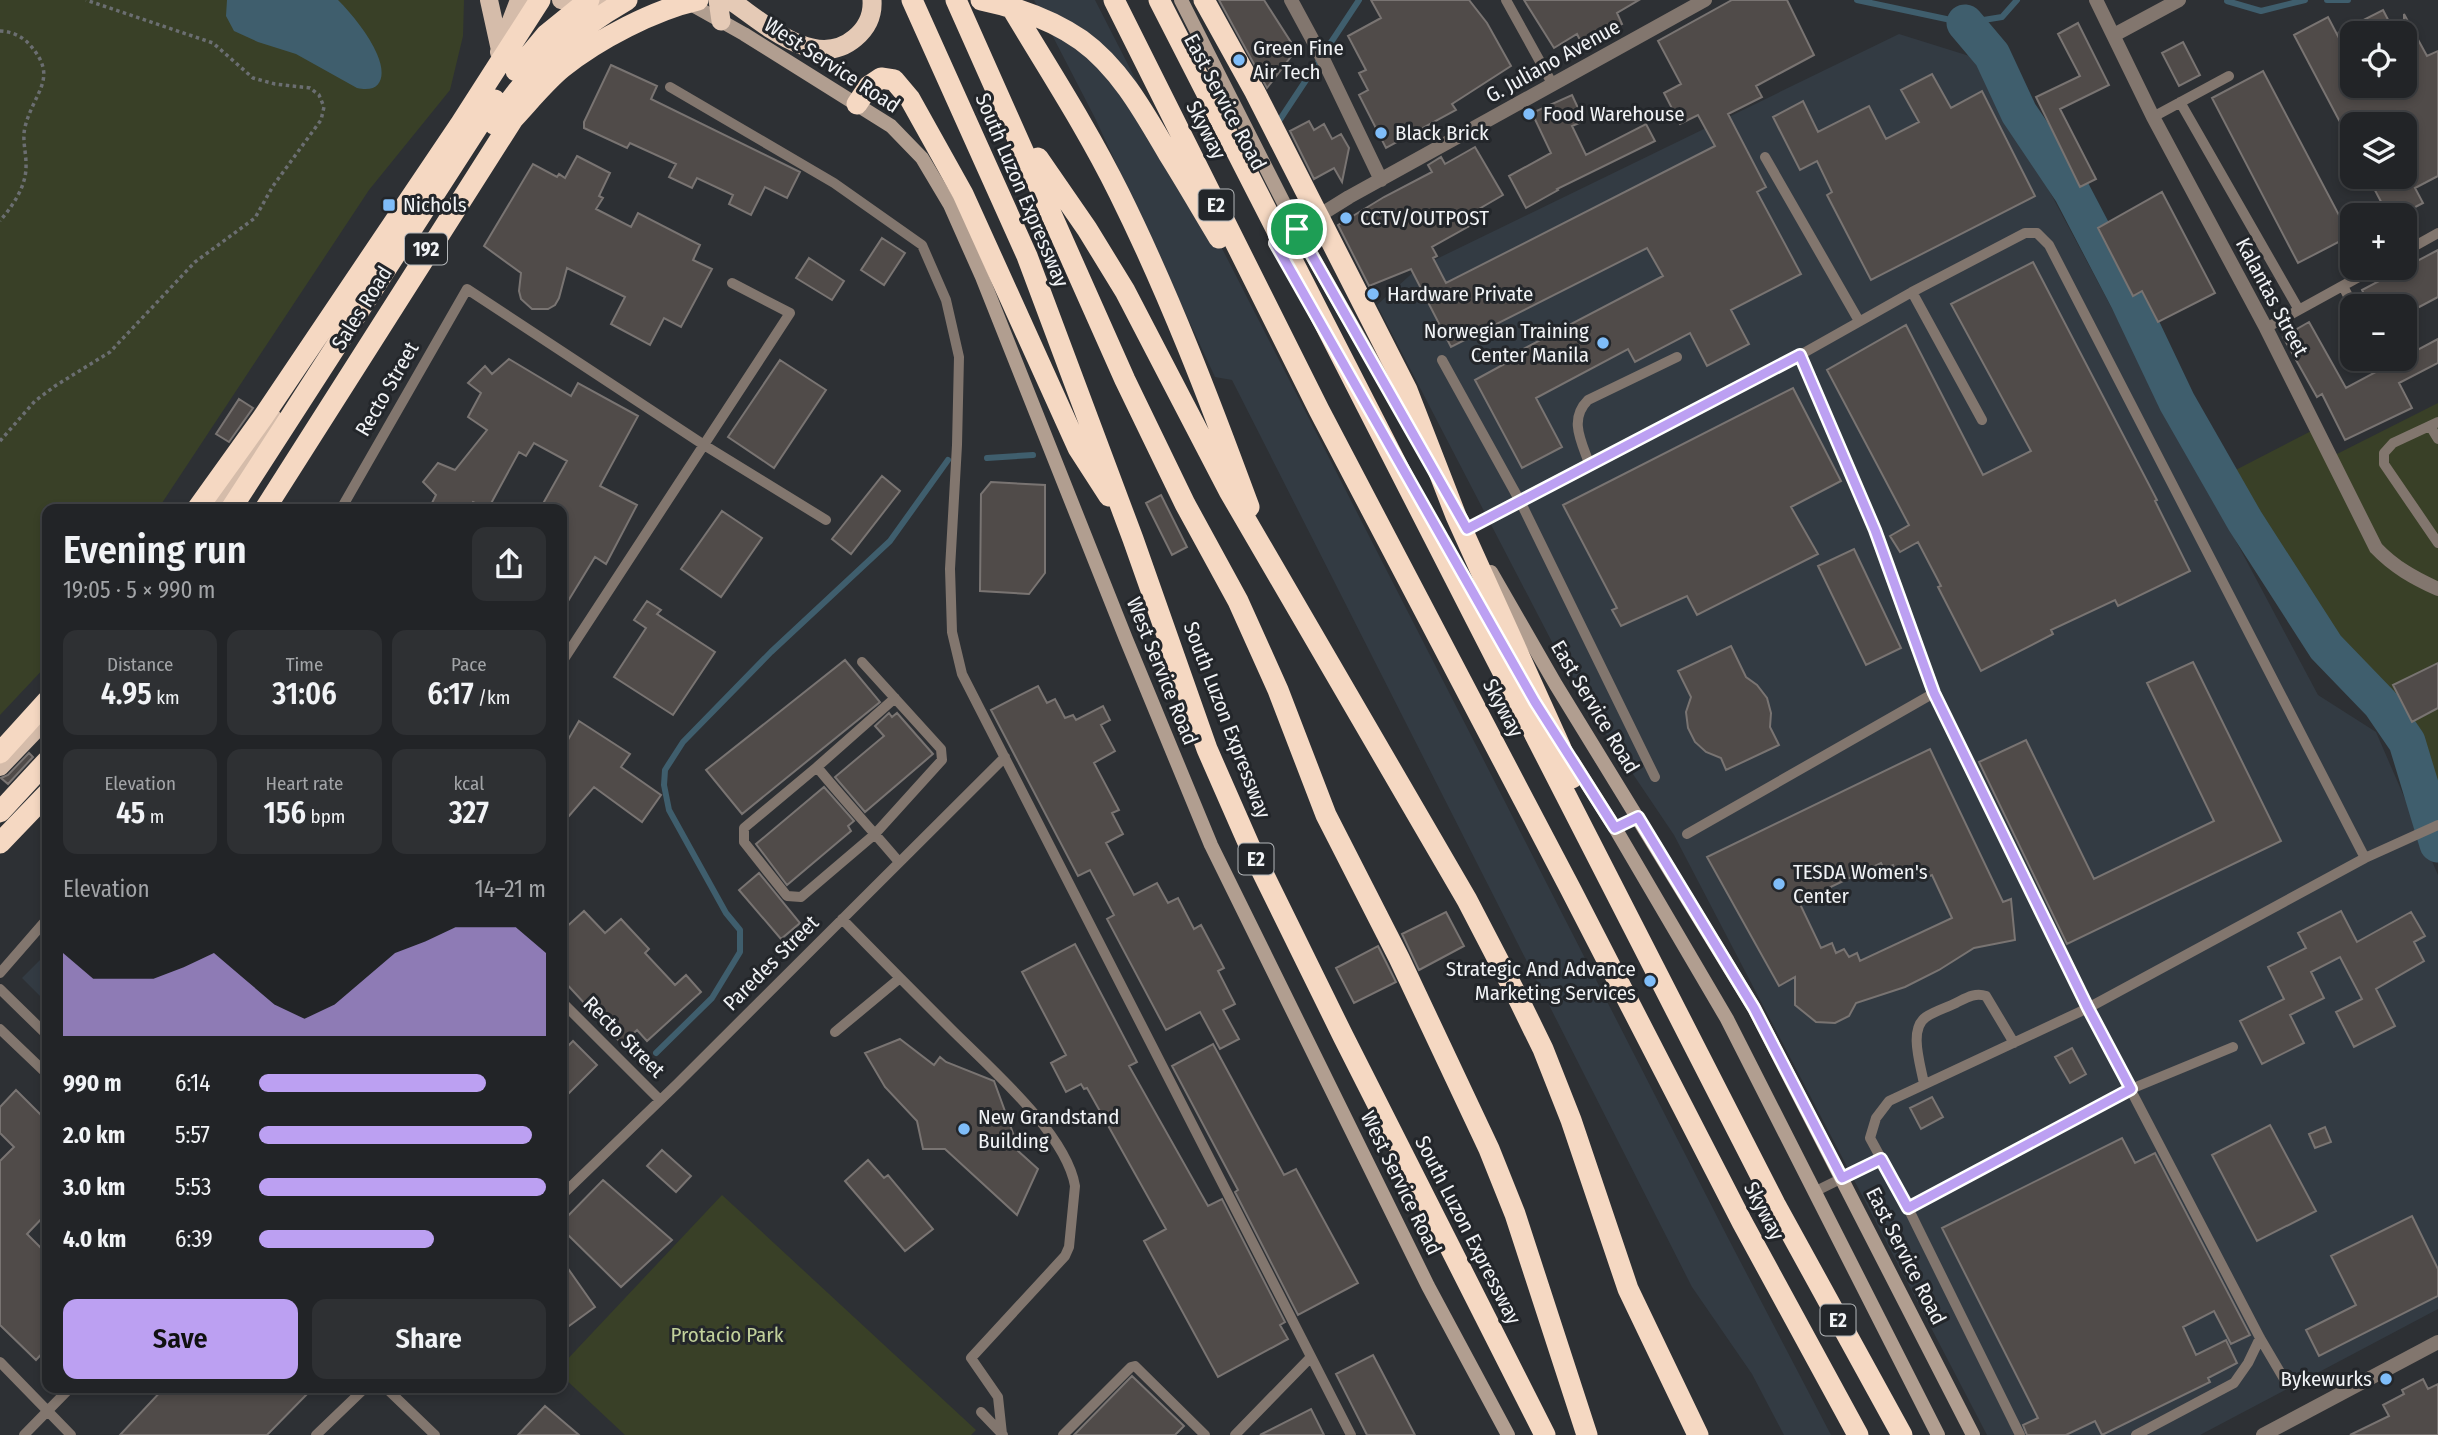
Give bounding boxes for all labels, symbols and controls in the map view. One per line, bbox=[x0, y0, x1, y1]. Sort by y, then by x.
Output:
street label: West Service Road bbox=[759, 11, 905, 119]
street label: G. Juliano Avenue bbox=[1481, 13, 1625, 109]
map controls bbox=[2340, 21, 2417, 371]
button: locate bbox=[2340, 21, 2417, 98]
street label: East Service Road bbox=[1178, 29, 1272, 175]
place label: Green Fine Air Tech bbox=[1253, 35, 1344, 85]
marker: Green Fine Air Tech bbox=[1231, 52, 1247, 68]
street label: South Luzon Expressway bbox=[969, 89, 1075, 291]
street label: Skyway bbox=[1180, 96, 1232, 164]
place label: Food Warehouse bbox=[1543, 101, 1685, 127]
marker: Food Warehouse bbox=[1521, 106, 1537, 122]
button: layers bbox=[2340, 112, 2417, 189]
place label: Black Brick bbox=[1395, 120, 1489, 146]
marker: Black Brick bbox=[1373, 125, 1389, 141]
road number: E2 bbox=[1198, 190, 1234, 220]
place label: Nichols bbox=[403, 192, 467, 218]
marker: Nichols bbox=[381, 197, 397, 213]
pin bbox=[1267, 199, 1327, 259]
button: + bbox=[2340, 203, 2417, 280]
place label: CCTV/OUTPOST bbox=[1360, 205, 1489, 231]
icon: arrive bbox=[1278, 210, 1316, 248]
marker: CCTV/OUTPOST bbox=[1338, 210, 1354, 226]
road number: 192 bbox=[405, 233, 447, 264]
street label: Kalantas Street bbox=[2230, 233, 2314, 361]
street label: Sales Road bbox=[326, 261, 398, 355]
place label: Hardware Private bbox=[1387, 281, 1533, 307]
marker: Hardware Private bbox=[1365, 286, 1381, 302]
button: − bbox=[2340, 294, 2417, 371]
place label: Norwegian Training Center Manila bbox=[1424, 318, 1589, 368]
marker: Norwegian Training Center Manila bbox=[1595, 335, 1611, 351]
street label: Recto Street bbox=[350, 337, 424, 441]
text: Evening run bbox=[63, 527, 247, 573]
button: share bbox=[472, 527, 546, 601]
text: 19:05 · 5 × 990 m bbox=[63, 576, 215, 604]
street label: West Service Road bbox=[1121, 593, 1203, 749]
street label: South Luzon Expressway bbox=[1178, 618, 1277, 822]
street label: East Service Road bbox=[1545, 636, 1645, 778]
text: Distance bbox=[107, 653, 173, 676]
text: Time bbox=[286, 653, 323, 676]
text: Pace bbox=[451, 653, 487, 676]
street label: Skyway bbox=[1477, 674, 1529, 742]
text: 4.95 bbox=[101, 676, 152, 712]
text: 31:06 bbox=[272, 676, 337, 712]
text: 6:17 bbox=[427, 676, 474, 712]
text: km bbox=[152, 686, 180, 709]
text: /km bbox=[474, 686, 510, 709]
text: Elevation bbox=[104, 772, 176, 795]
text: Heart rate bbox=[265, 772, 344, 795]
text: kcal bbox=[453, 772, 484, 795]
text: 45 bbox=[116, 795, 145, 831]
text: 156 bbox=[264, 795, 306, 831]
text: 327 bbox=[449, 795, 489, 831]
text: m bbox=[145, 805, 164, 828]
text: bpm bbox=[306, 805, 345, 828]
road number: E2 bbox=[1238, 844, 1274, 874]
place label: TESDA Women's Center bbox=[1793, 859, 1928, 909]
text: Elevation bbox=[63, 875, 150, 903]
text: 14–21 m bbox=[475, 875, 546, 903]
marker: TESDA Women's Center bbox=[1771, 876, 1787, 892]
street label: Paredes Street bbox=[718, 910, 824, 1016]
place label: Strategic And Advance Marketing Services bbox=[1446, 956, 1636, 1006]
marker: Strategic And Advance Marketing Services bbox=[1642, 973, 1658, 989]
street label: Recto Street bbox=[578, 991, 670, 1083]
text: 990 m bbox=[63, 1069, 122, 1097]
text: 6:14 bbox=[175, 1069, 210, 1097]
place label: New Grandstand Building bbox=[978, 1104, 1119, 1154]
street label: West Service Road bbox=[1355, 1107, 1447, 1259]
text: 2.0 km bbox=[63, 1121, 125, 1149]
text: 5:57 bbox=[175, 1121, 210, 1149]
marker: New Grandstand Building bbox=[956, 1121, 972, 1137]
street label: South Luzon Expressway bbox=[1409, 1131, 1527, 1329]
text: 3.0 km bbox=[63, 1173, 125, 1201]
text: 5:53 bbox=[175, 1173, 211, 1201]
street label: Skyway bbox=[1738, 1177, 1790, 1245]
street label: East Service Road bbox=[1860, 1183, 1952, 1329]
text: 4.0 km bbox=[63, 1225, 126, 1253]
text: 6:39 bbox=[175, 1225, 213, 1253]
button: Save bbox=[63, 1299, 298, 1379]
button: Share bbox=[312, 1299, 546, 1379]
road number: E2 bbox=[1820, 1304, 1856, 1336]
park label: Protacio Park bbox=[671, 1322, 784, 1348]
place label: Bykewurks bbox=[2280, 1366, 2372, 1392]
marker: Bykewurks bbox=[2378, 1371, 2394, 1387]

